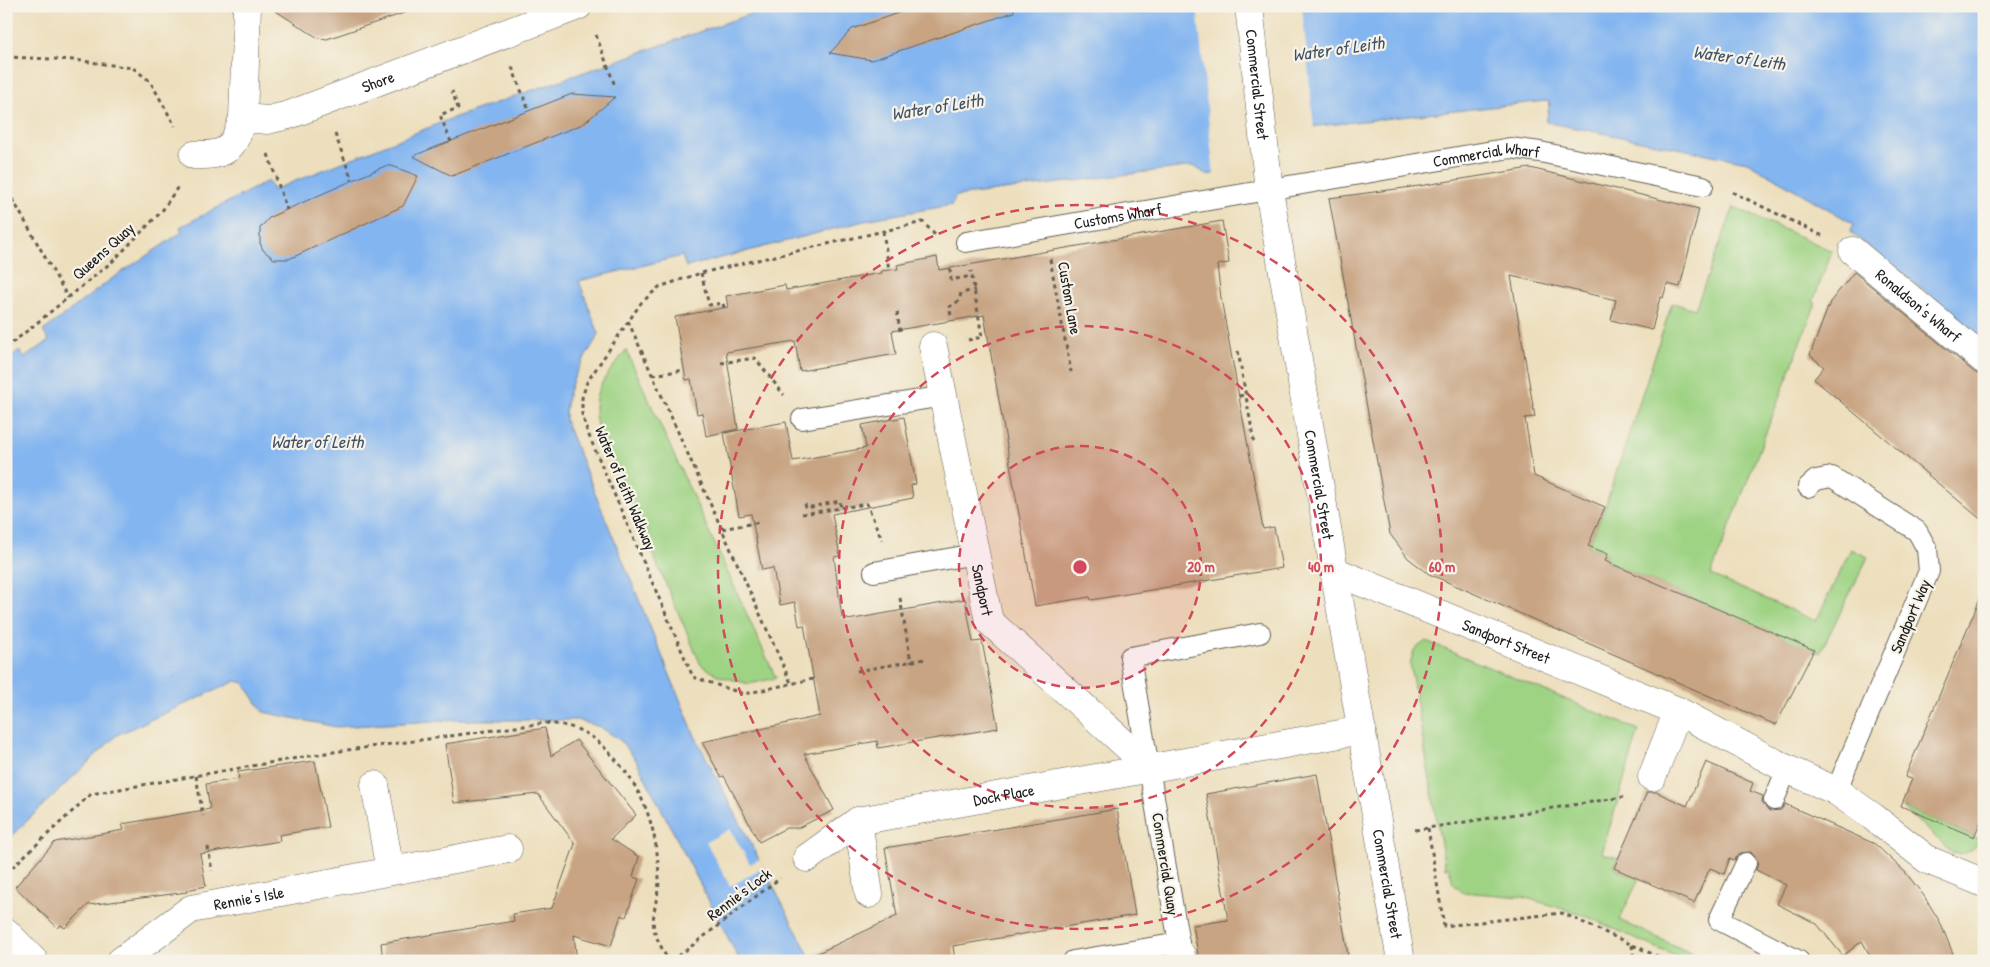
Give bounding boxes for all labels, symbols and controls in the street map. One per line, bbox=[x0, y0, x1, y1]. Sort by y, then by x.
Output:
street label: Commercial Street bbox=[1241, 28, 1275, 141]
water label: Water of Leith bbox=[1291, 30, 1387, 67]
water label: Water of Leith bbox=[1692, 39, 1788, 76]
street label: Shore bbox=[358, 65, 398, 98]
water label: Water of Leith bbox=[889, 87, 986, 126]
street label: Commercial Wharf bbox=[1431, 136, 1542, 172]
street label: Customs Wharf bbox=[1072, 197, 1164, 234]
street label: Queens Quay bbox=[67, 217, 139, 285]
street label: Custom Lane bbox=[1053, 260, 1087, 337]
street label: Ronaldson's Wharf bbox=[1871, 263, 1966, 348]
street label: Water of Leith Walkway bbox=[590, 422, 662, 554]
street label: Commercial Street bbox=[1299, 428, 1340, 542]
water label: Water of Leith bbox=[271, 429, 364, 454]
text: 20 m bbox=[1187, 556, 1215, 577]
text: 40 m bbox=[1308, 556, 1334, 577]
text: 60 m bbox=[1429, 556, 1455, 577]
centre of rings bbox=[1071, 558, 1089, 576]
street label: Sandport bbox=[967, 562, 999, 618]
street label: Sandport Way bbox=[1885, 575, 1936, 656]
street label: Sandport Street bbox=[1459, 613, 1554, 669]
street label: Dock Place bbox=[971, 778, 1036, 811]
street label: Commercial Quay bbox=[1147, 811, 1185, 917]
street label: Commercial Street bbox=[1368, 827, 1408, 941]
street label: Rennie's Lock bbox=[702, 862, 776, 926]
street label: Rennie's Isle bbox=[212, 881, 286, 915]

